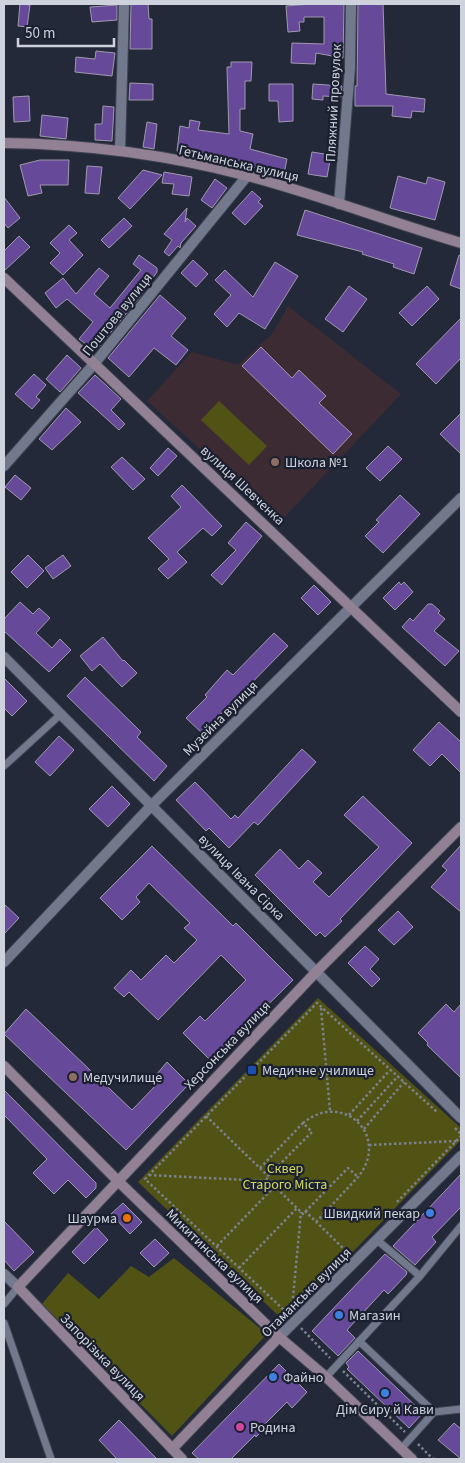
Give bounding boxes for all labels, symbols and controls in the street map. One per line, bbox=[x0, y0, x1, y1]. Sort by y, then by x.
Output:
scale bar bbox=[18, 15, 114, 47]
text: 50 m bbox=[25, 23, 55, 44]
street label: Пляжний провулок bbox=[321, 43, 347, 163]
street label: Гетьманська вулиця bbox=[177, 140, 301, 188]
street label: Поштова вулиця bbox=[78, 269, 158, 360]
street label: вулиця Шевченка bbox=[196, 441, 289, 530]
place label: Школа №1 bbox=[285, 453, 348, 473]
marker: Школа №1 bbox=[269, 456, 281, 468]
street label: Музейна вулиця bbox=[179, 677, 263, 761]
street label: вулиця Івана Сірка bbox=[193, 830, 289, 926]
street label: Херсонська вулиця bbox=[180, 997, 276, 1095]
place label: Медичне училище bbox=[262, 1061, 374, 1081]
marker: Медичне училище bbox=[246, 1064, 258, 1076]
place label: Медучилище bbox=[83, 1068, 162, 1088]
marker: Медучилище bbox=[67, 1071, 79, 1083]
park label: Сквер Старого Міста bbox=[243, 1159, 327, 1195]
place label: Швидкий пекар bbox=[323, 1204, 420, 1224]
street label: Микитинська вулиця bbox=[161, 1205, 268, 1309]
marker: Швидкий пекар bbox=[424, 1207, 436, 1219]
place label: Шаурма bbox=[67, 1209, 117, 1229]
marker: Шаурма bbox=[121, 1212, 133, 1224]
street label: Отаманська вулиця bbox=[257, 1243, 356, 1342]
place label: Магазин bbox=[349, 1306, 401, 1326]
street label: Запорізька вулиця bbox=[55, 1309, 149, 1406]
marker: Магазин bbox=[333, 1309, 345, 1321]
place label: Файно bbox=[283, 1368, 323, 1388]
marker: Файно bbox=[267, 1371, 279, 1383]
marker: Дім Сиру й Кави bbox=[379, 1387, 391, 1399]
place label: Дім Сиру й Кави bbox=[336, 1400, 434, 1420]
place label: Родина bbox=[250, 1418, 295, 1438]
marker: Родина bbox=[234, 1421, 246, 1433]

